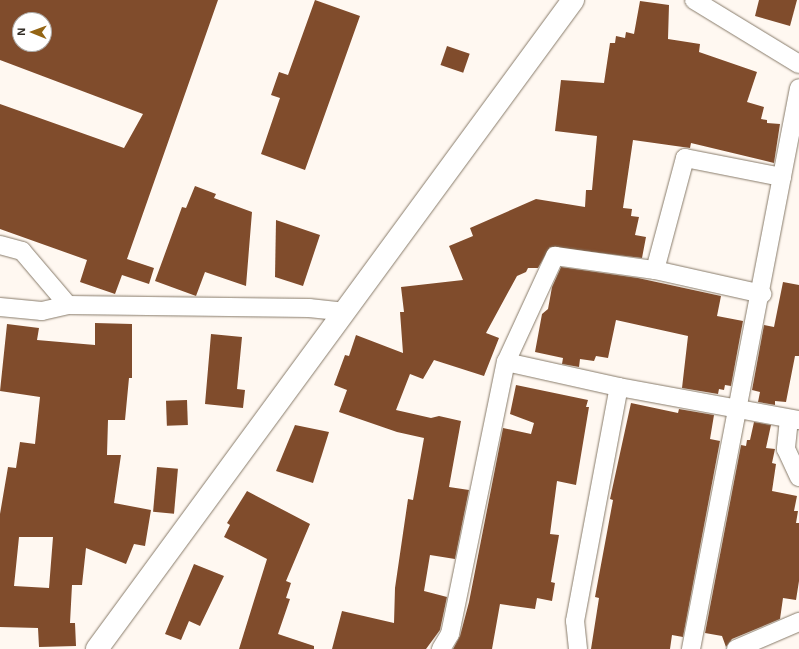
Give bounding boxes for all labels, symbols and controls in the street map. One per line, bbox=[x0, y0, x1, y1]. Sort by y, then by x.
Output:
north arrow bbox=[12, 12, 52, 52]
text: N bbox=[15, 28, 27, 36]

